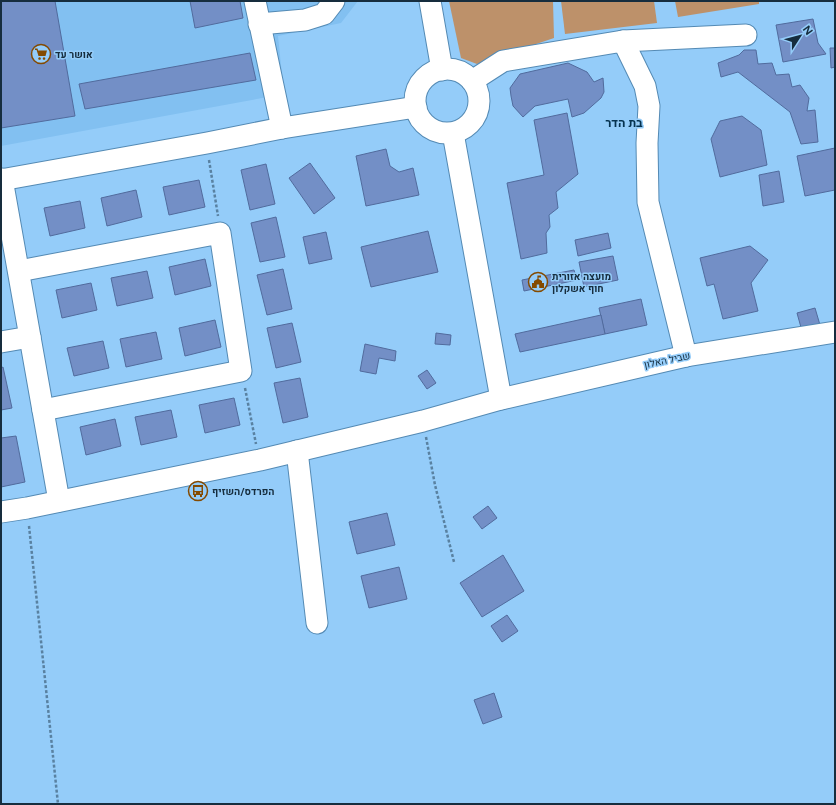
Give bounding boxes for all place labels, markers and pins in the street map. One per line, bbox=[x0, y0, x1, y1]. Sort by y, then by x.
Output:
supermarket icon: אושר עד bbox=[30, 43, 52, 65]
place label: אושר עד bbox=[55, 48, 93, 61]
place label: מועצה אזורית חוף אשקלון bbox=[552, 270, 611, 295]
public building icon: מועצה אזורית חוף אשקלון bbox=[527, 271, 549, 293]
bus stop icon: הפרדס/השזיף bbox=[187, 480, 209, 502]
place label: הפרדס/השזיף bbox=[212, 485, 274, 498]

